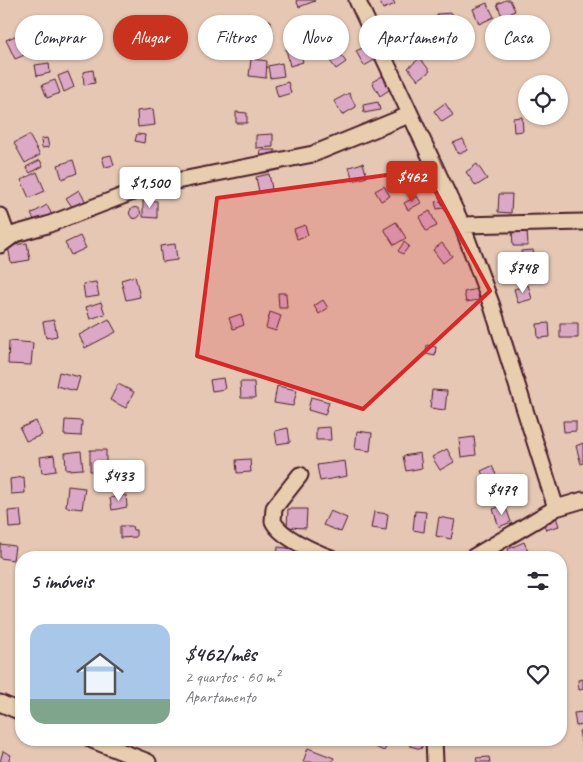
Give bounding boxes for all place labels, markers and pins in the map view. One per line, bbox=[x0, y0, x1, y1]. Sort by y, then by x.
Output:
pin: $462 bbox=[382, 160, 442, 203]
pin: $1,500 bbox=[109, 166, 191, 209]
pin: $748 bbox=[493, 252, 553, 294]
pin: $433 bbox=[89, 460, 149, 502]
pin: $479 bbox=[472, 474, 532, 516]

